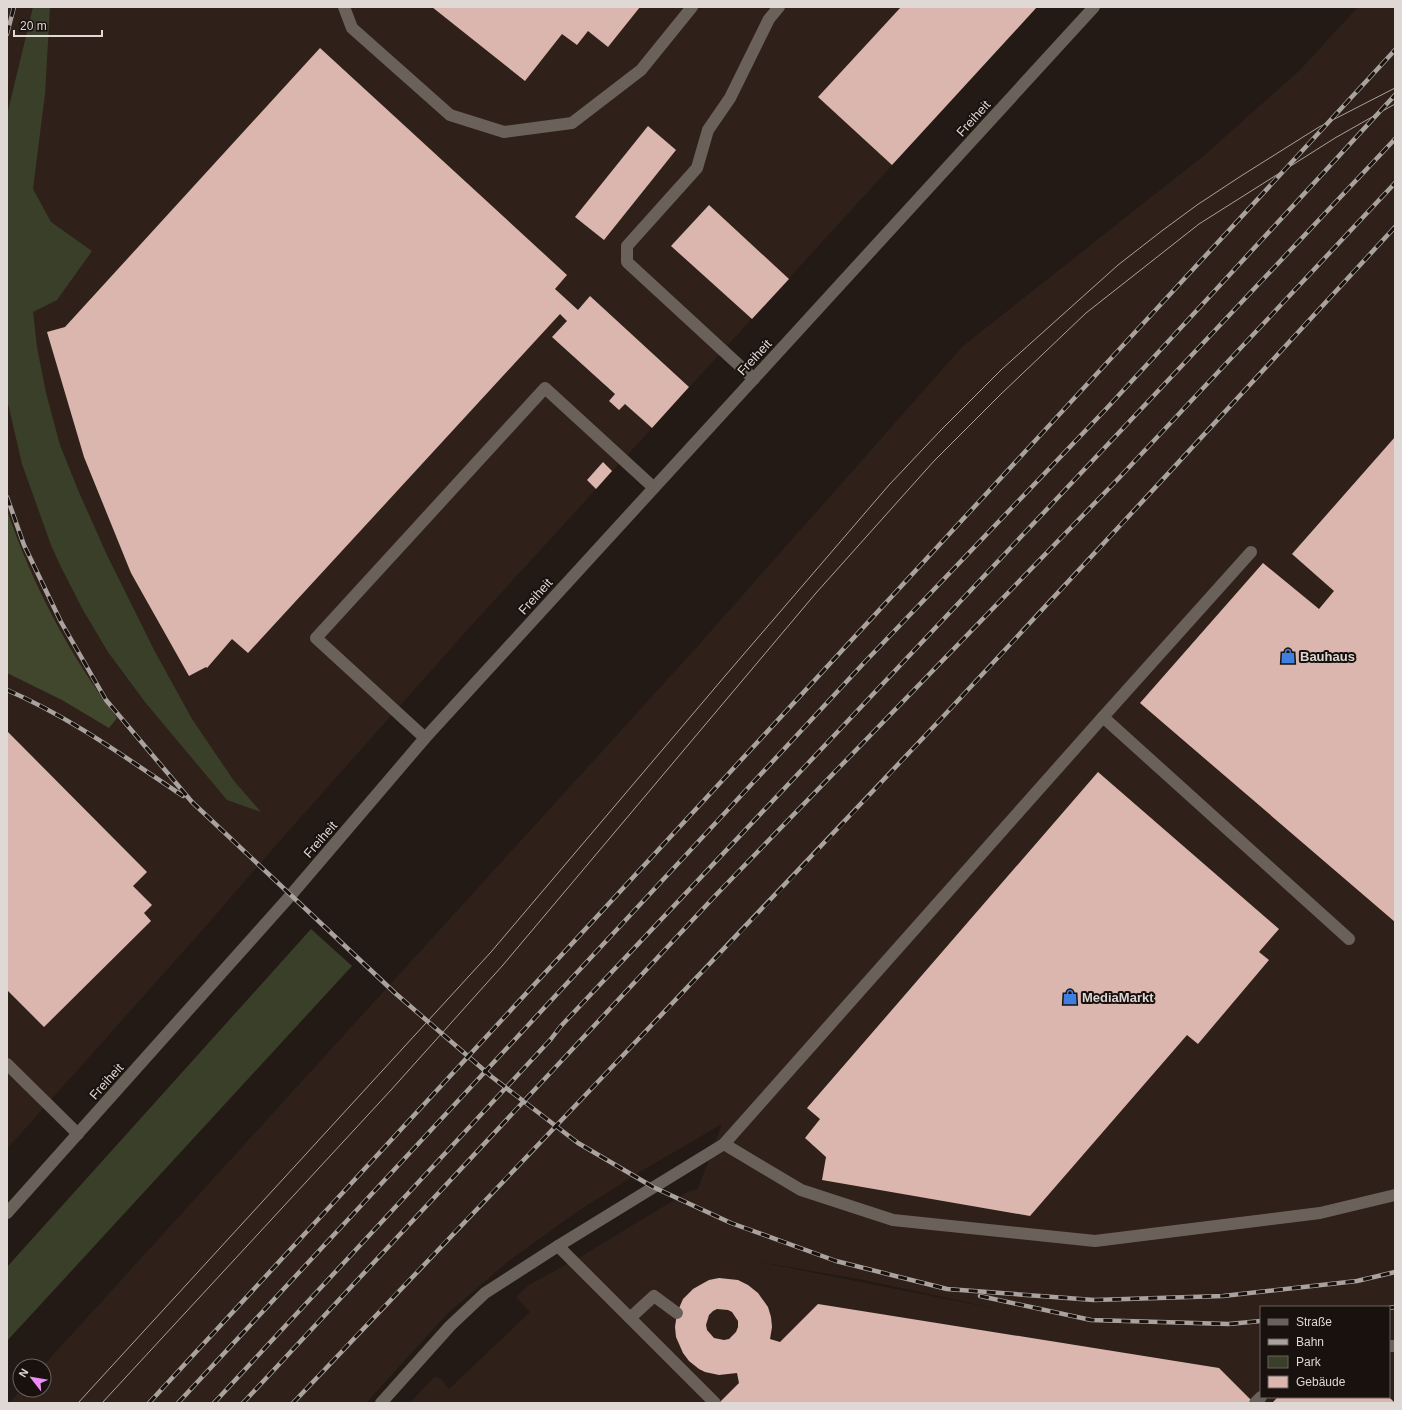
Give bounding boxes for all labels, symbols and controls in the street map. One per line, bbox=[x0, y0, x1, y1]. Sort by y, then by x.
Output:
scale bar bbox=[14, 12, 102, 38]
text: 20 m bbox=[20, 19, 47, 33]
street label: Freiheit bbox=[953, 97, 994, 139]
street label: Freiheit bbox=[734, 336, 775, 378]
street label: Freiheit bbox=[515, 575, 556, 617]
shop icon: Bauhaus bbox=[1279, 647, 1297, 665]
place label: Bauhaus bbox=[1300, 649, 1355, 664]
street label: Freiheit bbox=[300, 818, 341, 861]
shop icon: MediaMarkt bbox=[1061, 988, 1079, 1006]
place label: MediaMarkt bbox=[1082, 990, 1154, 1005]
street label: Freiheit bbox=[86, 1060, 127, 1102]
legend bbox=[1260, 1306, 1390, 1398]
text: Straße bbox=[1296, 1315, 1332, 1329]
text: Bahn bbox=[1296, 1335, 1324, 1349]
text: Park bbox=[1296, 1355, 1322, 1369]
north arrow bbox=[12, 1358, 52, 1398]
text: N bbox=[16, 1366, 31, 1379]
text: Gebäude bbox=[1296, 1375, 1346, 1389]

